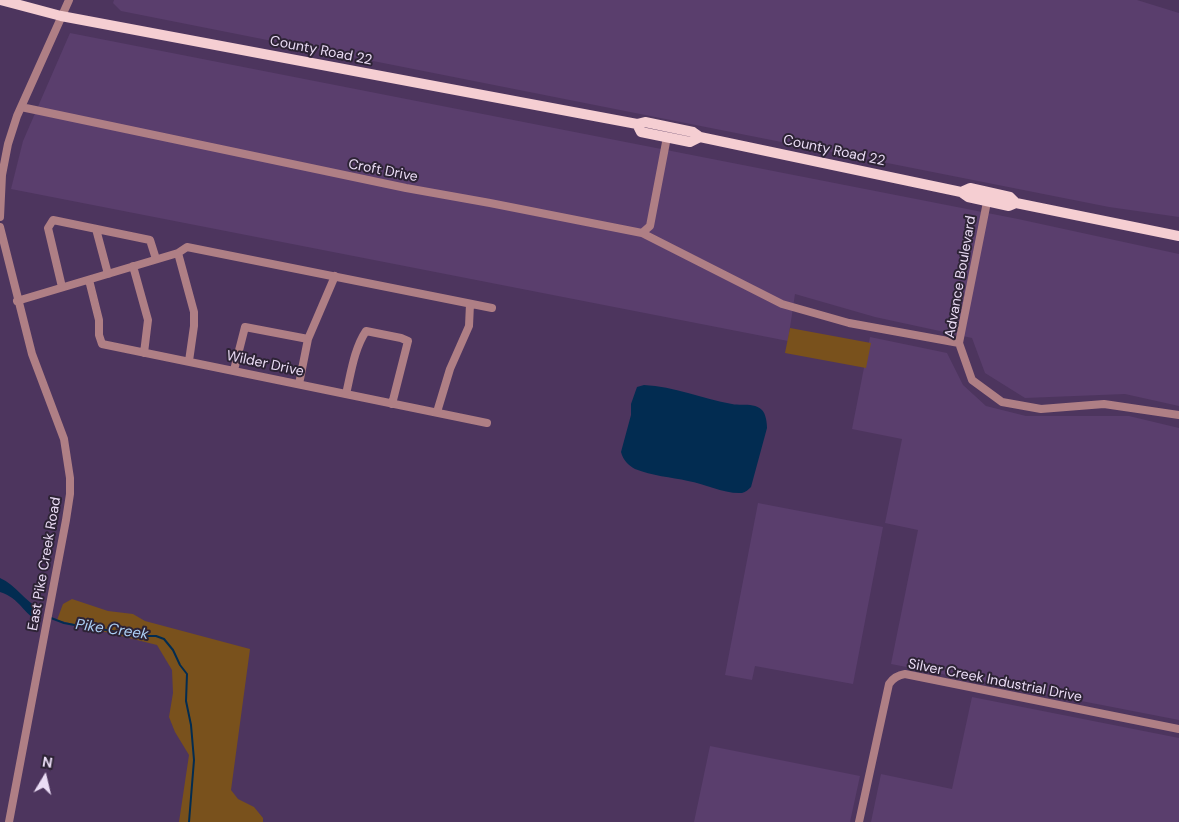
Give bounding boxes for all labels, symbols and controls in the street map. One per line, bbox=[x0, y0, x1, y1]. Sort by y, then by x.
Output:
street label: County Road 22 bbox=[268, 33, 374, 69]
street label: County Road 22 bbox=[781, 132, 887, 170]
street label: Croft Drive bbox=[347, 156, 419, 186]
street label: Advance Boulevard bbox=[942, 215, 980, 339]
street label: Wilder Drive bbox=[225, 348, 305, 380]
street label: East Pike Creek Road bbox=[25, 496, 65, 632]
water label: Pike Creek bbox=[74, 616, 150, 644]
street label: Silver Creek Industrial Drive bbox=[907, 656, 1083, 706]
north arrow bbox=[20, 752, 70, 802]
text: N bbox=[41, 752, 54, 772]

